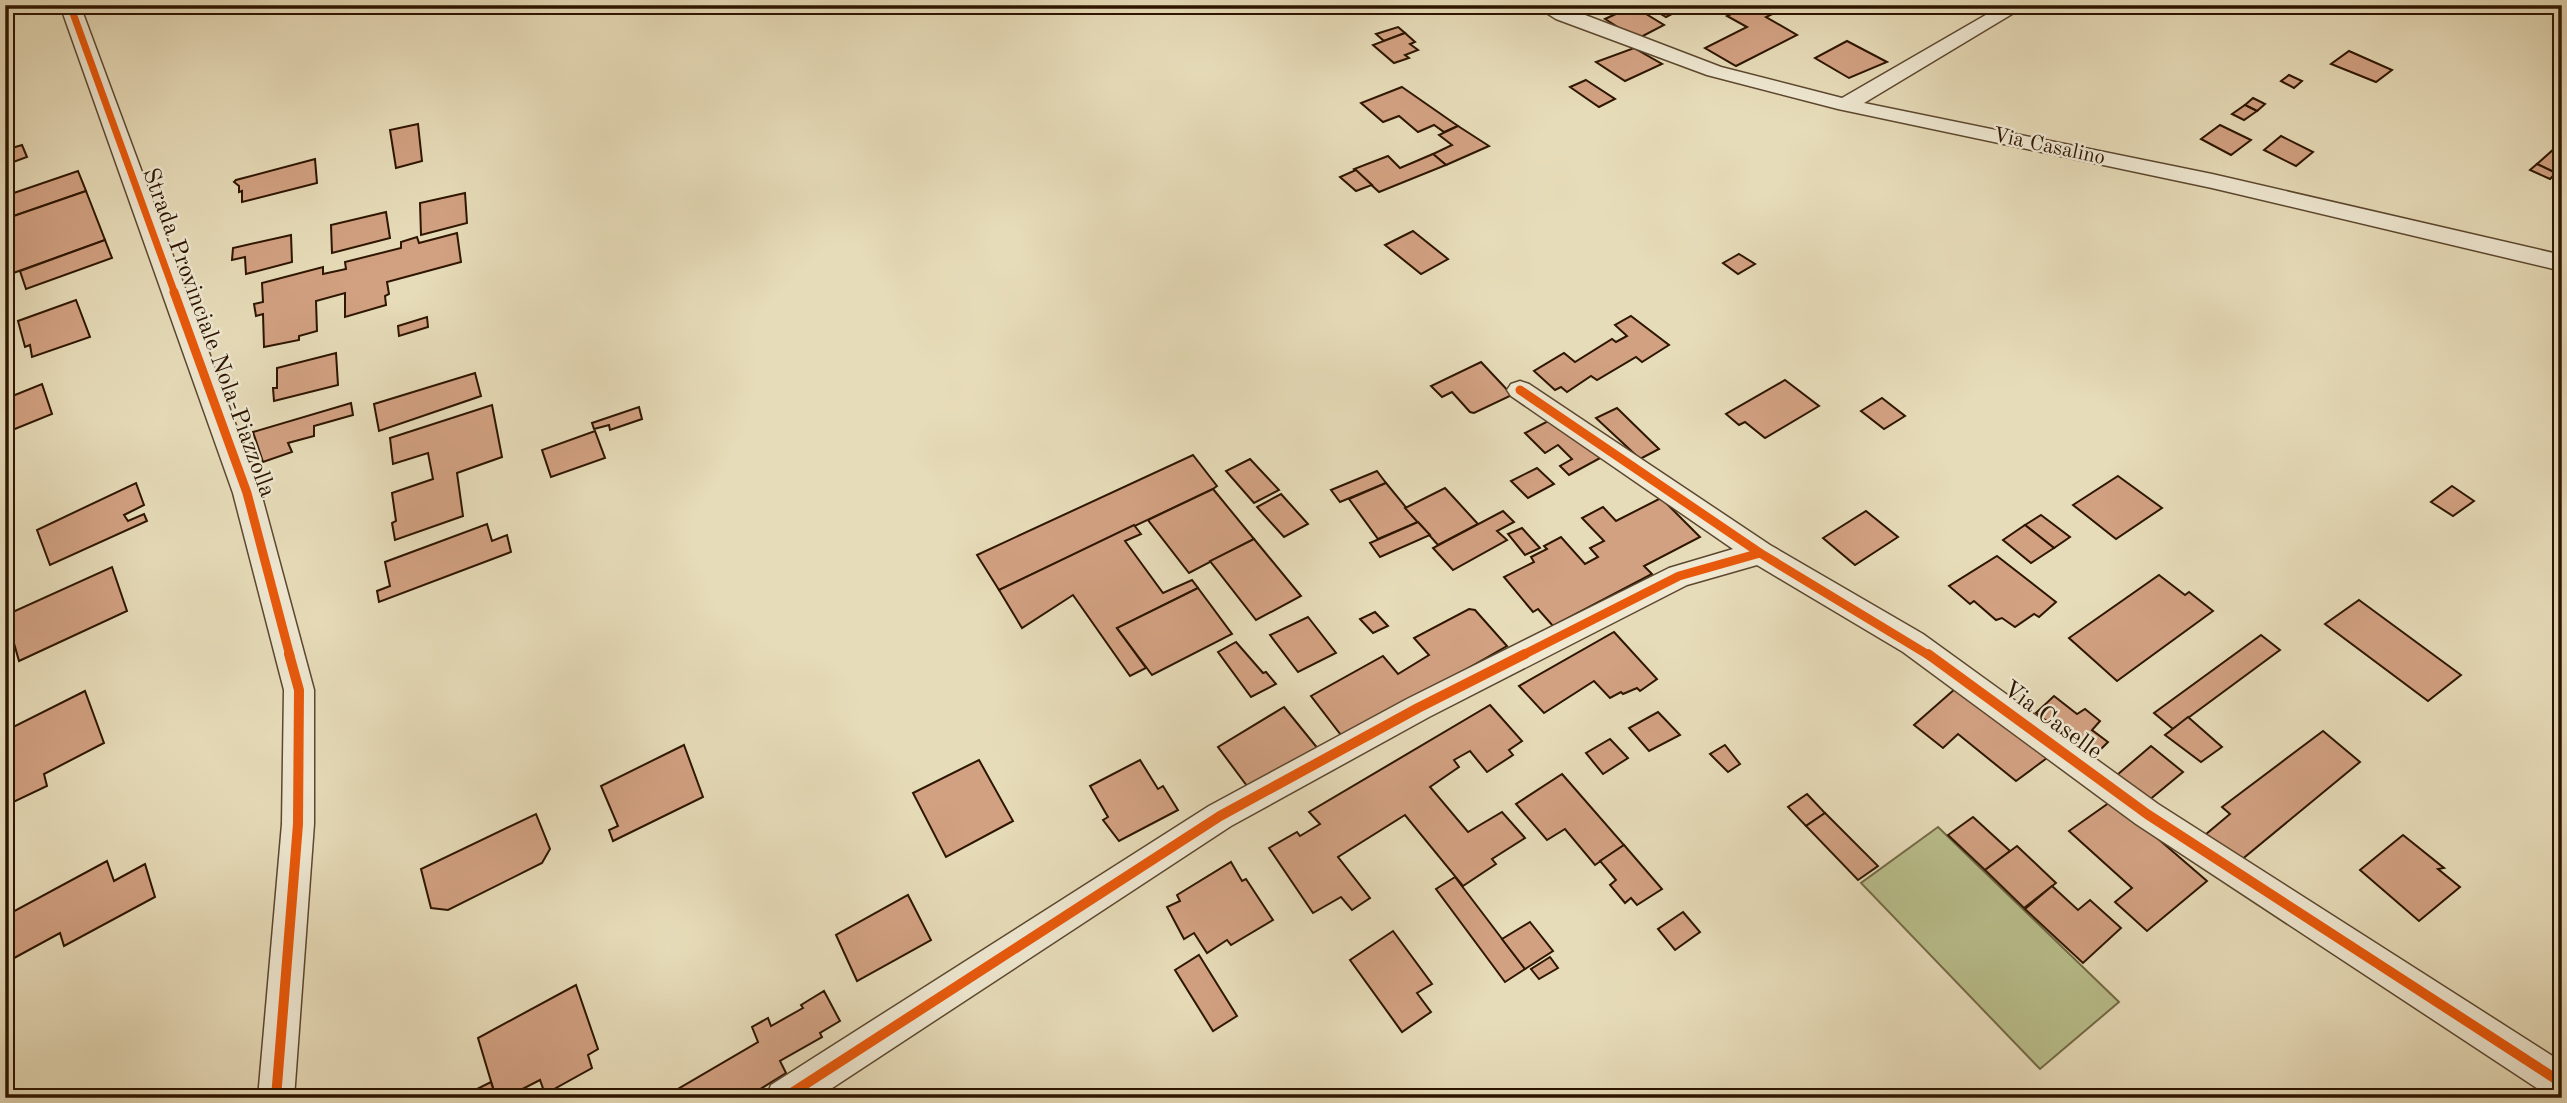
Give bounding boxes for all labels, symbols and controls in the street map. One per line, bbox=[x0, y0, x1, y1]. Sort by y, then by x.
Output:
street label: Via Casalino bbox=[1991, 125, 2107, 169]
street label: Strada Provinciale Nola-Piazzolla bbox=[137, 165, 279, 501]
street label: Via Caselle bbox=[1998, 677, 2106, 765]

